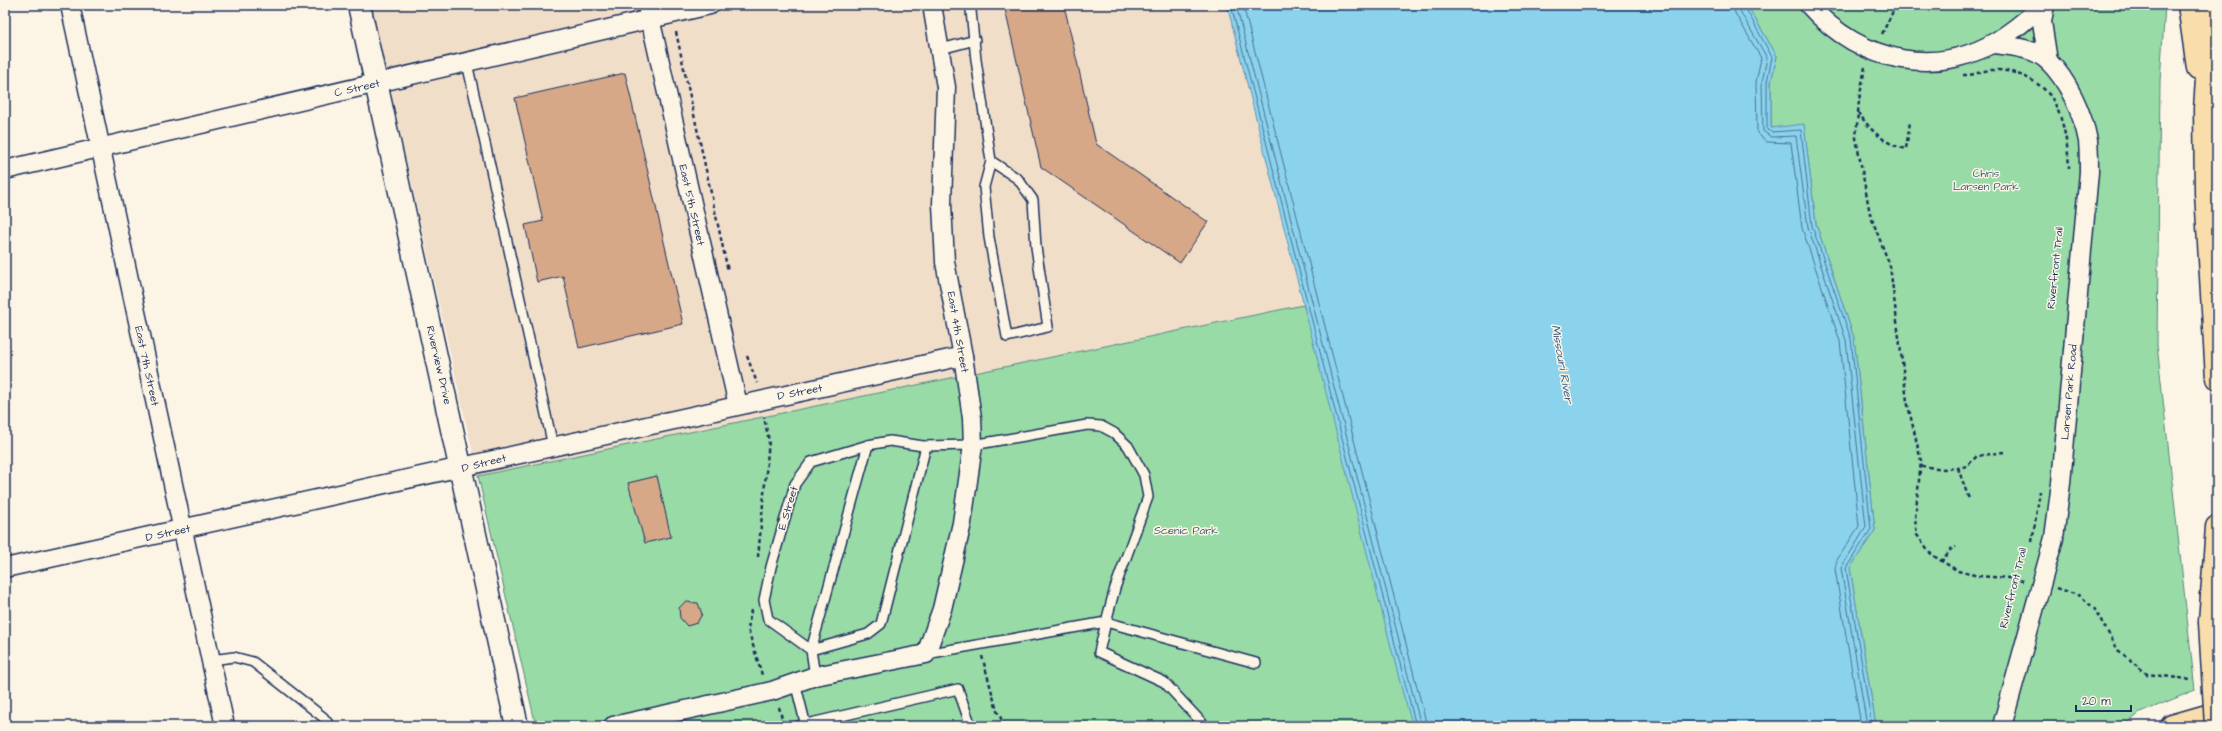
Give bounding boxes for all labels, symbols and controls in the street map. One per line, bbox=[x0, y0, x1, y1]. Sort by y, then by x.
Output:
street label: C Street bbox=[333, 75, 382, 100]
street label: East 5th Street bbox=[675, 163, 709, 247]
park label: Chris Larsen Park bbox=[1953, 166, 2019, 194]
street label: Riverfront Trail bbox=[2043, 226, 2067, 310]
street label: East 4th Street bbox=[943, 290, 973, 374]
water label: Missouri River bbox=[1547, 323, 1578, 406]
street label: Riverview Drive bbox=[423, 324, 455, 406]
street label: East 7th Street bbox=[131, 325, 163, 408]
street label: Larsen Park Road bbox=[2057, 343, 2081, 440]
street label: D Street bbox=[776, 380, 824, 404]
street label: D Street bbox=[460, 450, 508, 476]
street label: E Street bbox=[774, 484, 802, 532]
street label: D Street bbox=[144, 521, 192, 545]
park label: Scenic Park bbox=[1154, 523, 1218, 538]
street label: Riverfront Trail bbox=[1996, 546, 2030, 630]
scale bar bbox=[2076, 687, 2131, 713]
text: 20 m bbox=[2082, 693, 2111, 710]

